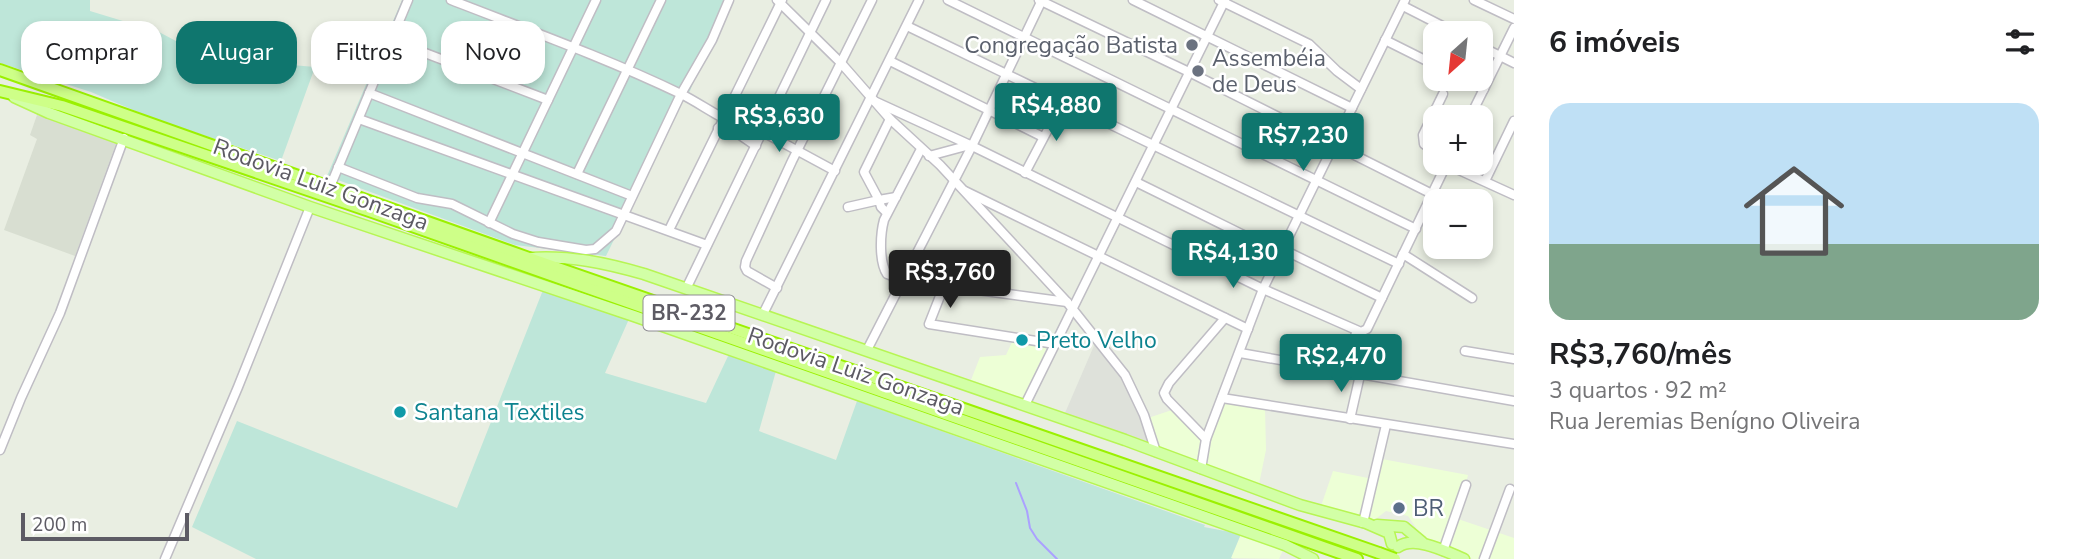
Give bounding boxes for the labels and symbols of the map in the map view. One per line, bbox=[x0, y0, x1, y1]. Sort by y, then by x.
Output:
north arrow bbox=[1423, 21, 1493, 91]
place label: Congregação Batista bbox=[964, 30, 1178, 61]
marker: Congregação Batista bbox=[1184, 37, 1200, 53]
place label: Assembéia de Deus bbox=[1212, 43, 1326, 100]
marker: Assembéia de Deus bbox=[1190, 63, 1206, 79]
pin: R$4,880 bbox=[991, 83, 1121, 143]
pin: R$3,630 bbox=[714, 94, 844, 154]
pin: R$7,230 bbox=[1238, 114, 1368, 173]
street label: Rodovia Luiz Gonzaga bbox=[209, 131, 433, 238]
pin: R$4,130 bbox=[1168, 230, 1298, 290]
pin: R$3,760 bbox=[885, 250, 1015, 310]
road number: BR-232 bbox=[644, 296, 734, 330]
street label: Rodovia Luiz Gonzaga bbox=[743, 320, 968, 423]
place label: Preto Velho bbox=[1036, 325, 1157, 356]
marker: Preto Velho bbox=[1014, 332, 1030, 348]
pin: R$2,470 bbox=[1276, 334, 1406, 394]
place label: Santana Textiles bbox=[414, 397, 585, 428]
marker: Santana Textiles bbox=[392, 404, 408, 420]
place label: BR bbox=[1413, 493, 1444, 524]
marker: BR bbox=[1391, 500, 1407, 516]
scale bar bbox=[21, 510, 189, 542]

